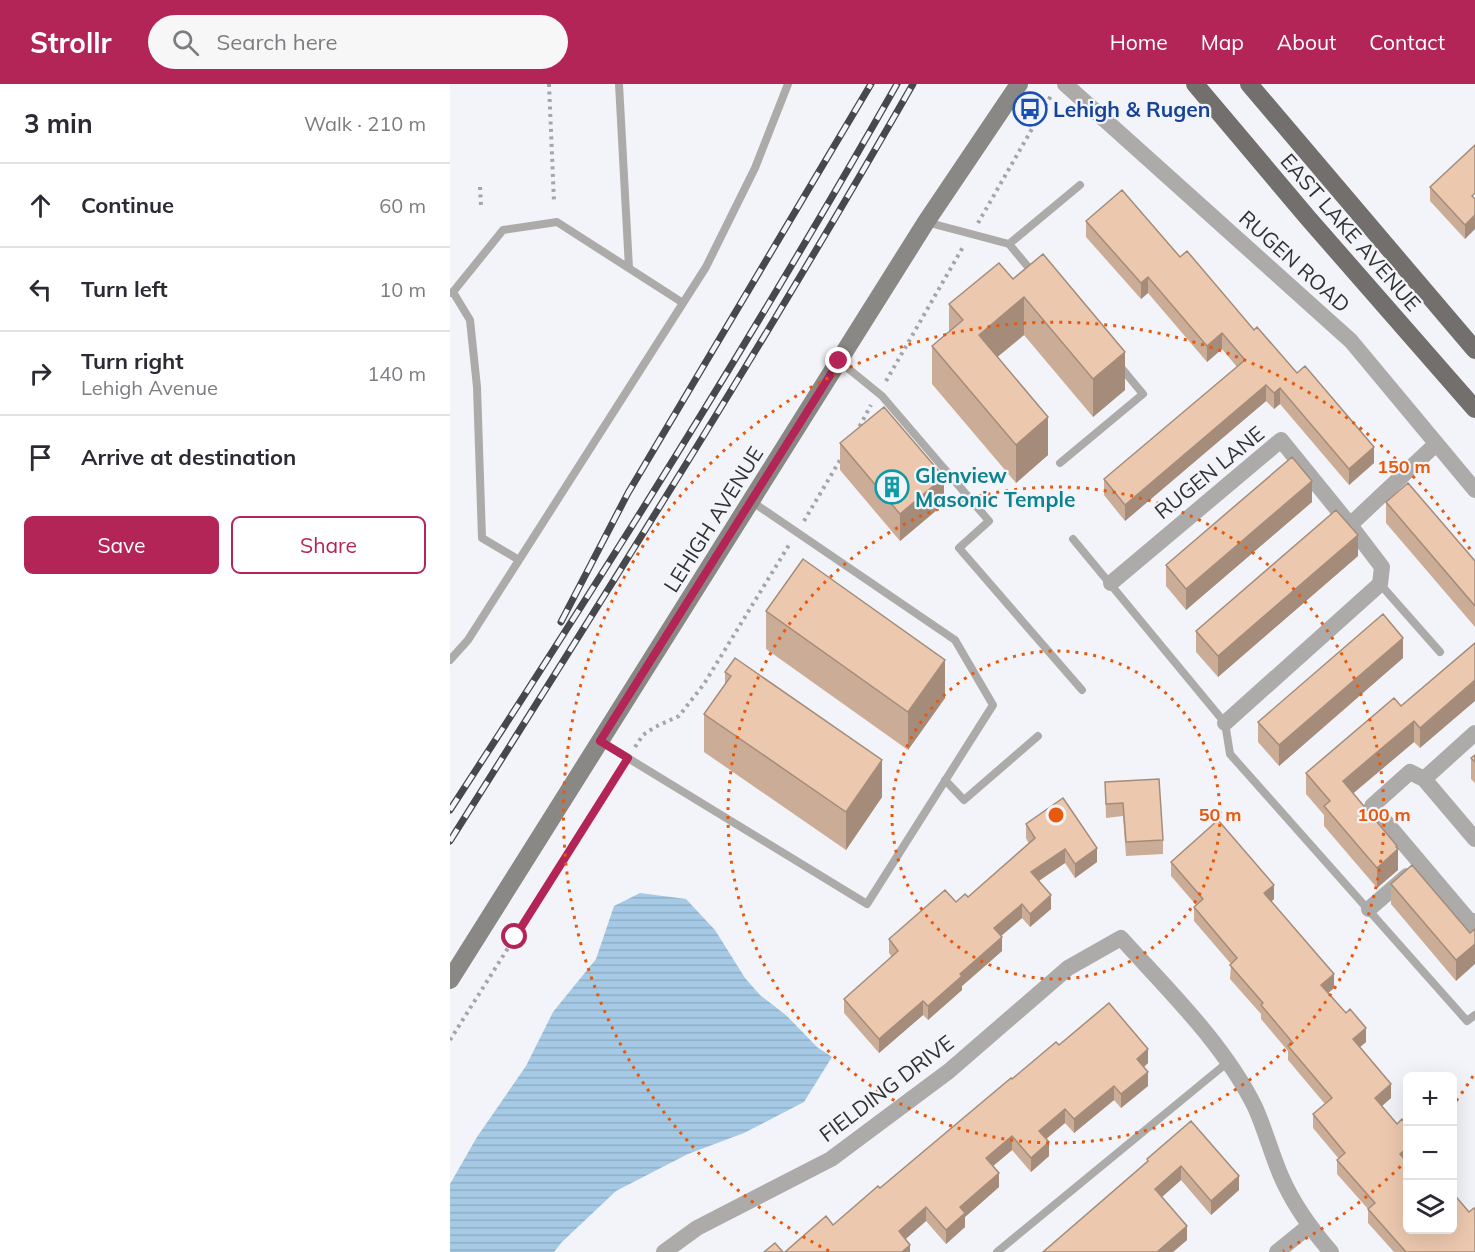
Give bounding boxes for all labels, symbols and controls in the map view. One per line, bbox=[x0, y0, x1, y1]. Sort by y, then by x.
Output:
search box bbox=[148, 15, 568, 69]
text: Strollr bbox=[30, 25, 112, 60]
icon: search bbox=[169, 26, 202, 59]
text: Search here bbox=[217, 28, 337, 56]
text: Home bbox=[1110, 29, 1168, 55]
text: Map bbox=[1201, 29, 1244, 55]
text: About bbox=[1277, 29, 1336, 55]
text: Contact bbox=[1369, 29, 1445, 55]
bus stop icon: Lehigh & Rugen bbox=[1012, 91, 1048, 127]
place label: Lehigh & Rugen bbox=[1053, 96, 1210, 122]
text: 3 min bbox=[24, 107, 93, 140]
text: Walk · 210 m bbox=[304, 111, 426, 136]
street label: EAST LAKE AVENUE bbox=[1275, 148, 1427, 316]
icon: ahead bbox=[24, 189, 57, 222]
text: Continue bbox=[81, 191, 174, 219]
text: 60 m bbox=[379, 193, 426, 218]
street label: RUGEN ROAD bbox=[1234, 204, 1356, 318]
icon: left bbox=[24, 273, 57, 306]
text: Turn left bbox=[81, 275, 168, 303]
text: 10 m bbox=[379, 277, 426, 302]
text: Turn right bbox=[81, 347, 184, 375]
route end bbox=[825, 347, 851, 373]
icon: right bbox=[24, 357, 57, 390]
text: 140 m bbox=[367, 361, 426, 386]
text: Lehigh Avenue bbox=[81, 375, 218, 400]
street label: RUGEN LANE bbox=[1149, 420, 1269, 524]
icon: arrive bbox=[24, 441, 57, 474]
street label: LEHIGH AVENUE bbox=[658, 441, 768, 597]
text: Arrive at destination bbox=[81, 443, 296, 471]
text: 150 m bbox=[1377, 455, 1431, 478]
place label: Glenview Masonic Temple bbox=[915, 462, 1075, 512]
building icon: Glenview Masonic Temple bbox=[874, 469, 910, 505]
button: Save bbox=[24, 516, 219, 574]
button: Share bbox=[231, 516, 426, 574]
text: 50 m bbox=[1199, 803, 1241, 826]
text: 100 m bbox=[1357, 803, 1411, 826]
centre of rings bbox=[1046, 805, 1066, 825]
route start bbox=[501, 923, 527, 949]
street label: FIELDING DRIVE bbox=[814, 1029, 958, 1147]
map controls bbox=[1403, 1072, 1457, 1234]
button: + bbox=[1403, 1072, 1457, 1126]
button: − bbox=[1403, 1126, 1457, 1180]
button: layers bbox=[1403, 1180, 1457, 1234]

